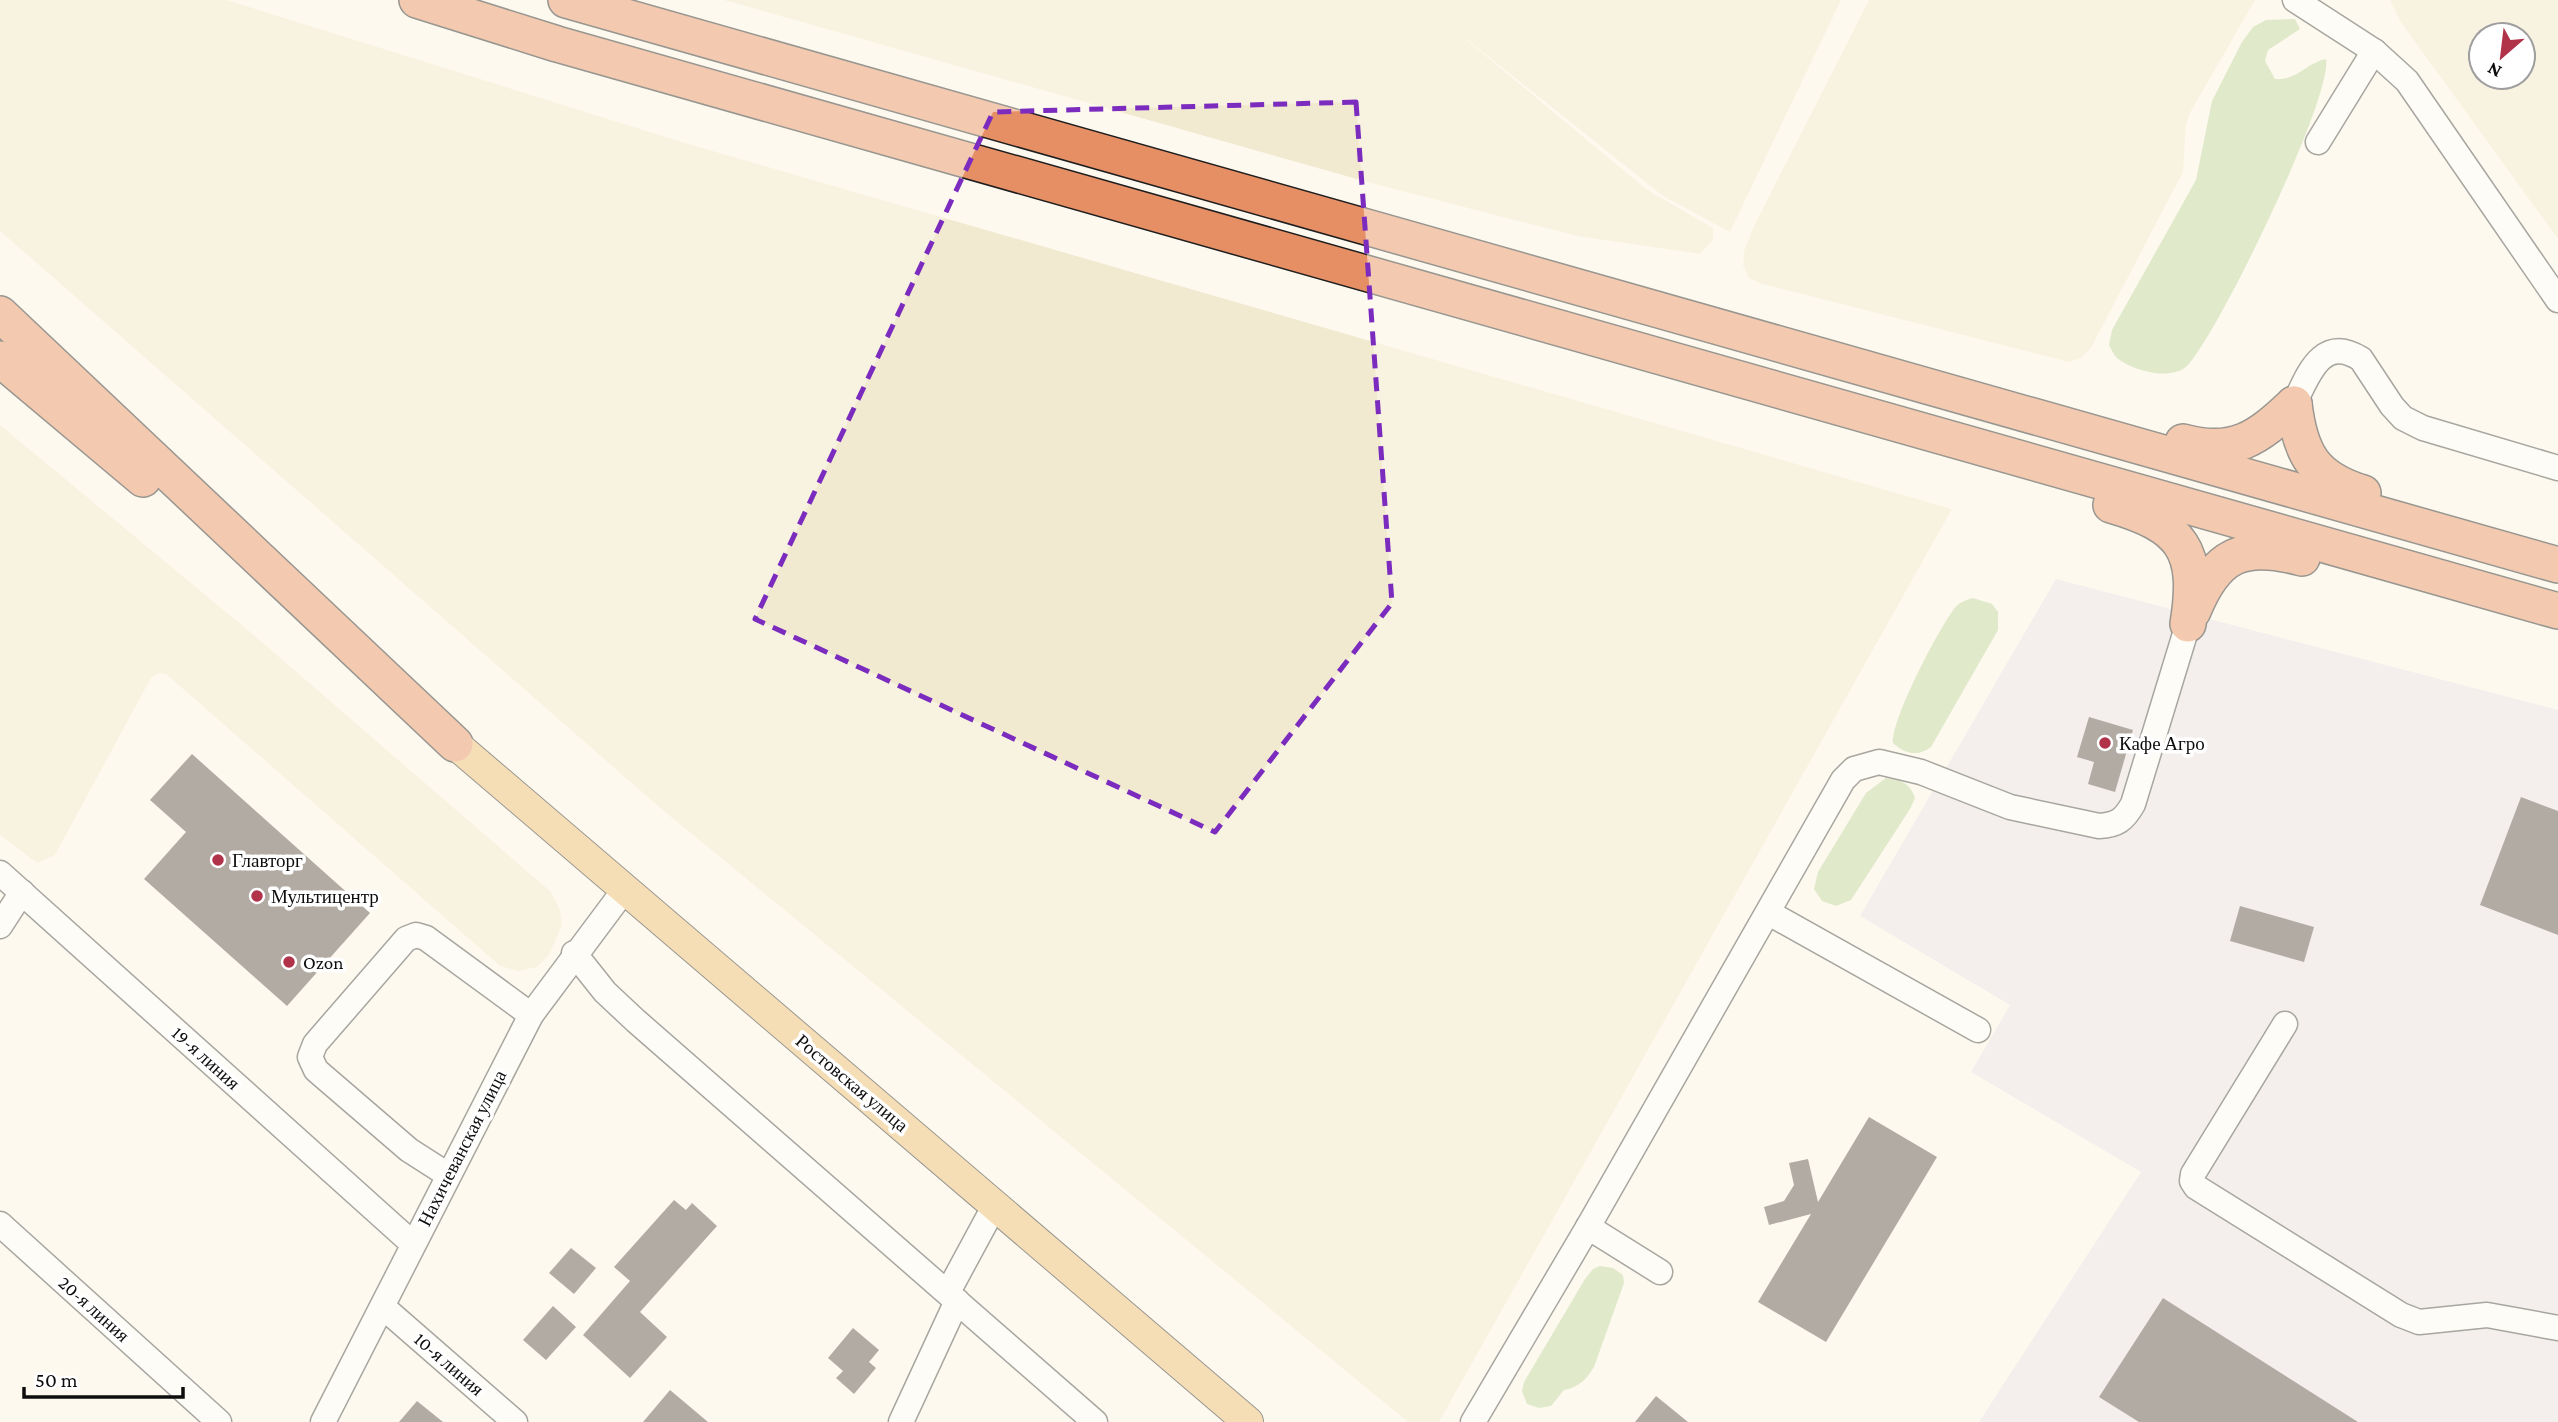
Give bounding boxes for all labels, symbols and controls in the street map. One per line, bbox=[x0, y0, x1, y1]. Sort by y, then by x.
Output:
north arrow bbox=[2467, 21, 2537, 91]
text: N bbox=[2484, 58, 2505, 83]
place label: Кафе Агро bbox=[2119, 733, 2205, 754]
marker: Кафе Агро bbox=[2097, 735, 2113, 751]
place label: Главторг bbox=[232, 850, 303, 871]
marker: Главторг bbox=[210, 852, 226, 868]
place label: Мультицентр bbox=[271, 886, 379, 907]
marker: Мультицентр bbox=[249, 888, 265, 904]
place label: Ozon bbox=[303, 952, 343, 973]
marker: Ozon bbox=[281, 954, 297, 970]
street label: 19-я линия bbox=[168, 1022, 244, 1094]
street label: Ростовская улица bbox=[792, 1030, 913, 1136]
street label: Нахичеванская улица bbox=[414, 1066, 511, 1229]
street label: 20-я линия bbox=[54, 1272, 134, 1346]
street label: 10-я линия bbox=[410, 1328, 488, 1400]
scale bar bbox=[24, 1356, 184, 1400]
text: 50 m bbox=[35, 1368, 78, 1392]

